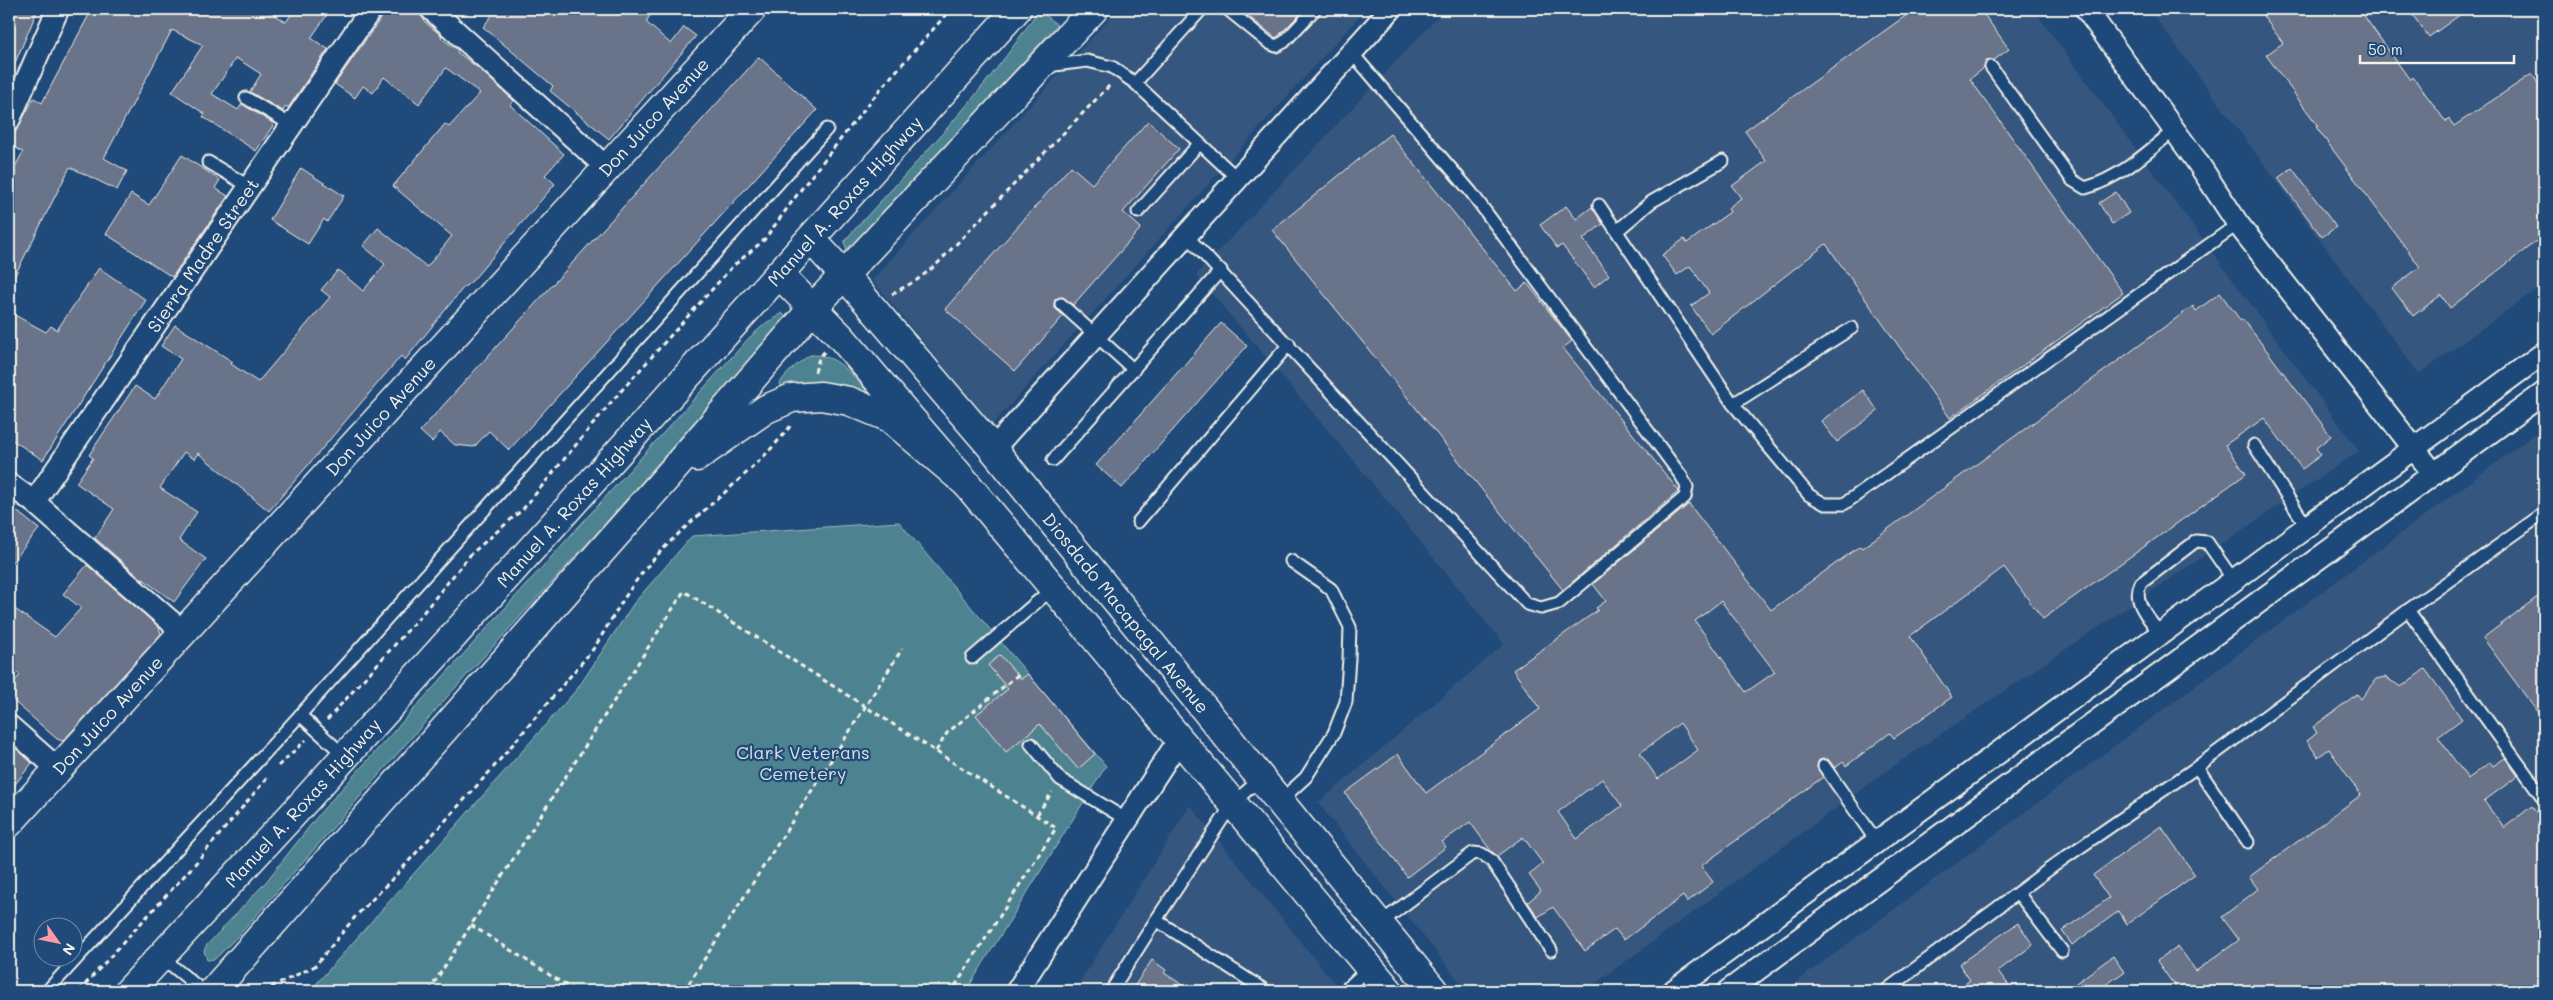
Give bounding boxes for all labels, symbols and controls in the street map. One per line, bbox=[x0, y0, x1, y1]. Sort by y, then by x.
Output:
scale bar bbox=[2360, 32, 2514, 64]
text: 50 m bbox=[2368, 39, 2403, 59]
street label: Don Juico Avenue bbox=[593, 52, 714, 182]
street label: Manuel A. Roxas Highway bbox=[762, 111, 927, 291]
street label: Sierra Madre Street bbox=[141, 173, 264, 337]
street label: Don Juico Avenue bbox=[320, 351, 441, 481]
street label: Manuel A. Roxas Highway bbox=[491, 412, 657, 592]
street label: Diosdado Macapagal Avenue bbox=[1037, 507, 1215, 718]
street label: Don Juico Avenue bbox=[47, 650, 168, 780]
street label: Manuel A. Roxas Highway bbox=[219, 713, 386, 893]
park label: Clark Veterans Cemetery bbox=[736, 740, 870, 785]
north arrow bbox=[32, 918, 82, 968]
text: N bbox=[58, 940, 80, 959]

